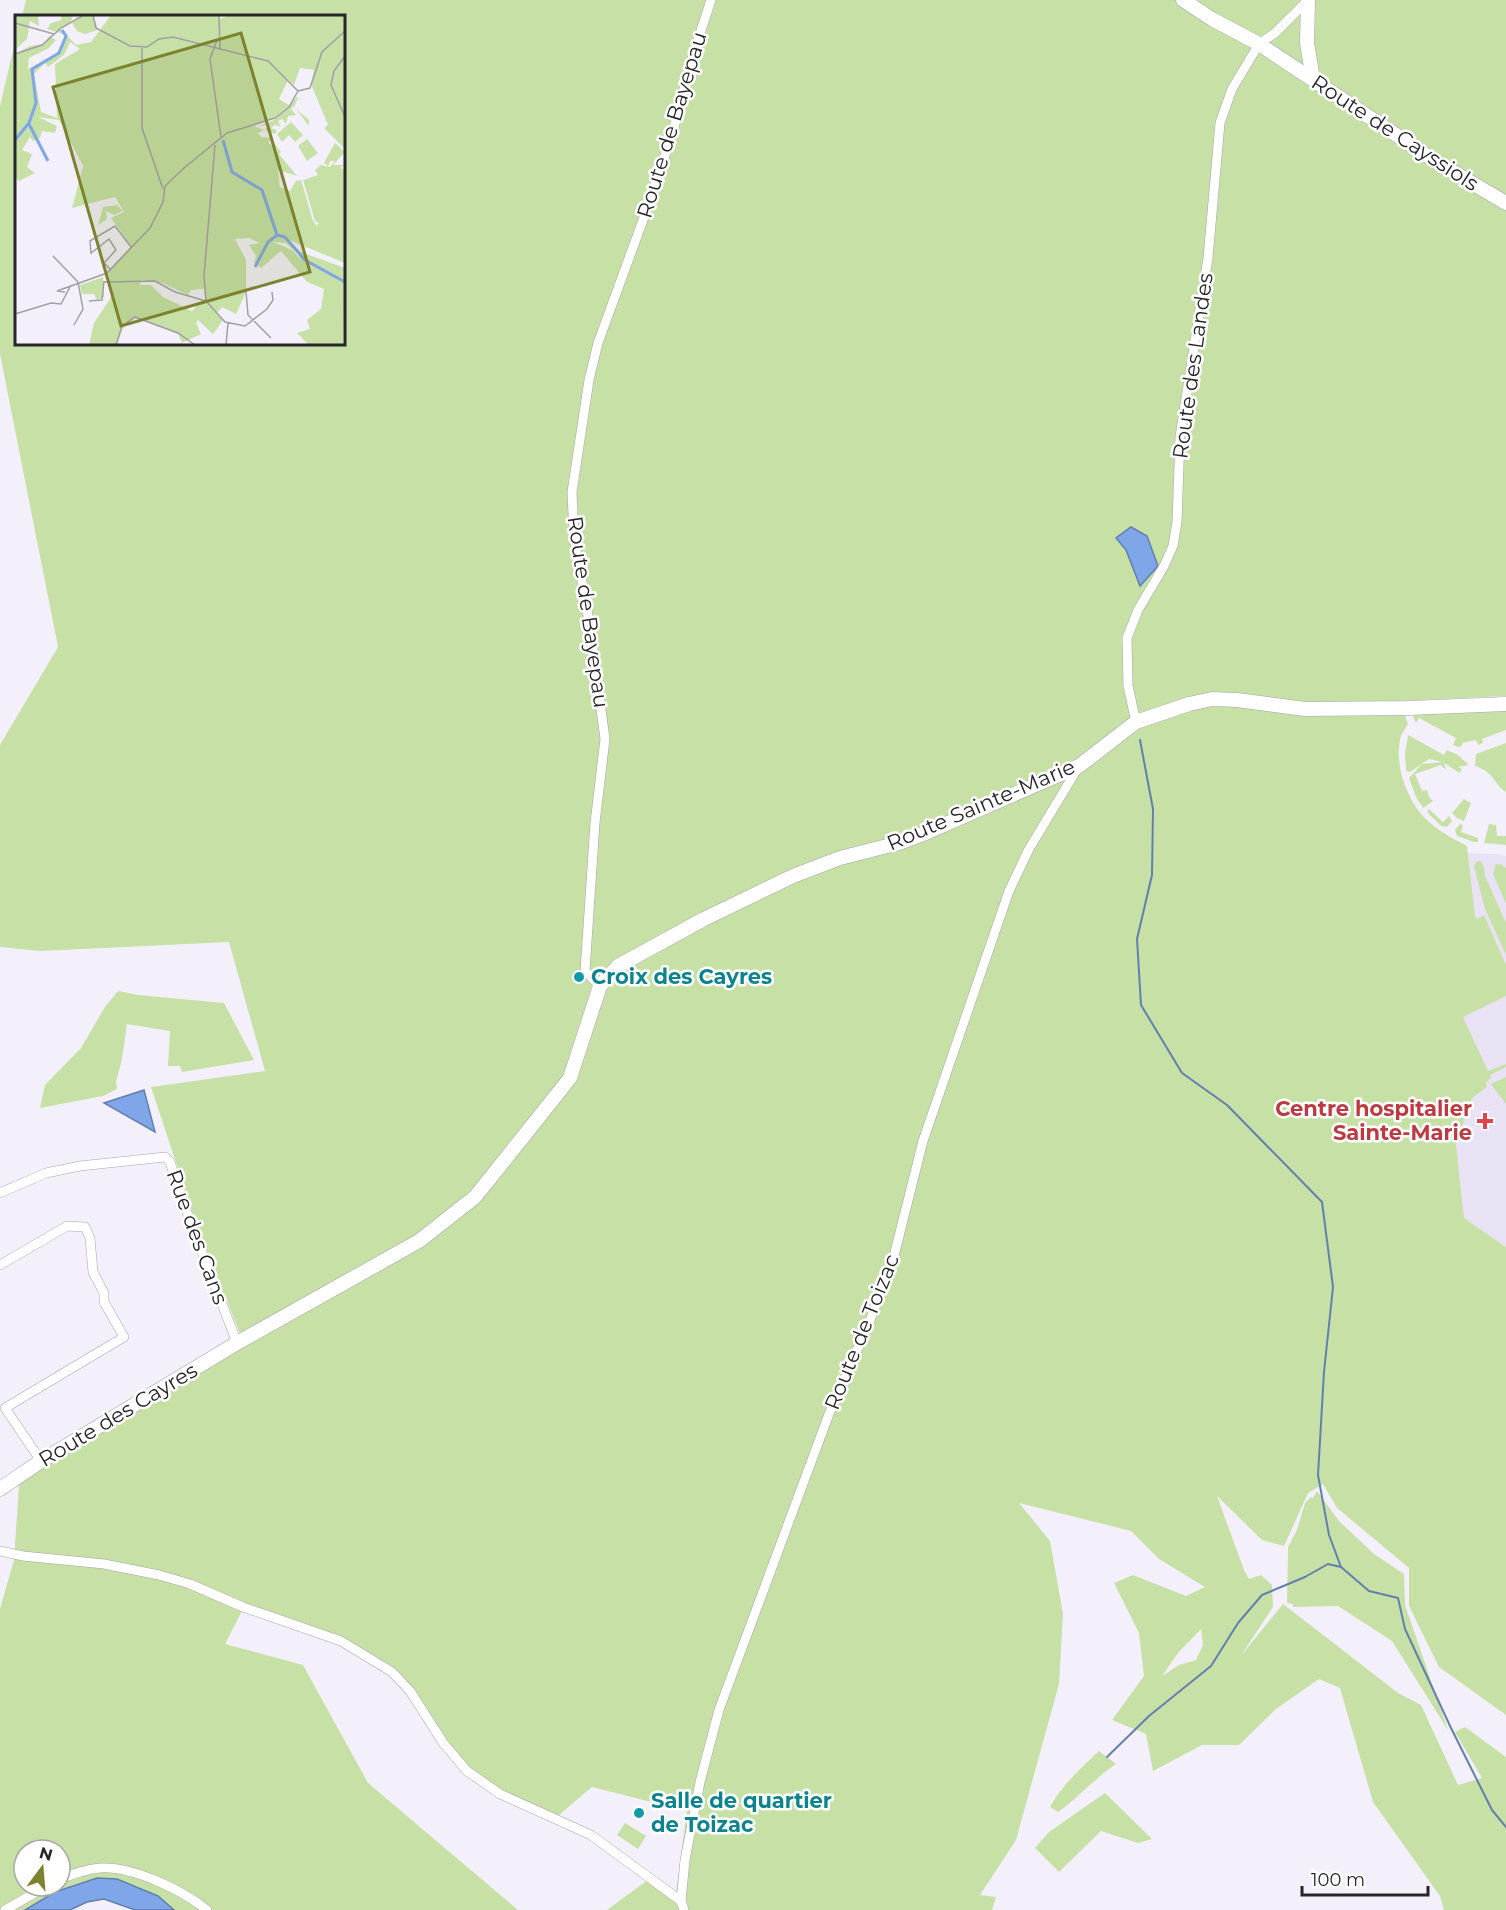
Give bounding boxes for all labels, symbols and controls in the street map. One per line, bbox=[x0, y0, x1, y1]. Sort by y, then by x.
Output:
inset map bbox=[15, 15, 345, 345]
street label: Route de Bayepau bbox=[631, 29, 712, 221]
street label: Route de Cayssiols bbox=[1307, 69, 1484, 196]
street label: Route des Landes bbox=[1167, 271, 1218, 461]
street label: Route de Bayepau bbox=[563, 514, 614, 709]
street label: Route Sainte-Marie bbox=[883, 754, 1079, 856]
place label: Croix des Cayres bbox=[591, 964, 772, 989]
marker: Croix des Cayres bbox=[572, 970, 586, 984]
place label: Centre hospitalier Sainte-Marie bbox=[1275, 1096, 1472, 1145]
marker: Centre hospitalier Sainte-Marie bbox=[1476, 1112, 1494, 1130]
street label: Rue des Cans bbox=[161, 1166, 233, 1308]
street label: Route de Toizac bbox=[819, 1250, 904, 1413]
street label: Route des Cayres bbox=[34, 1357, 202, 1472]
place label: Salle de quartier de Toizac bbox=[651, 1788, 832, 1837]
marker: Salle de quartier de Toizac bbox=[632, 1806, 646, 1820]
north arrow bbox=[12, 1838, 72, 1898]
text: N bbox=[37, 1843, 55, 1865]
scale bar bbox=[1302, 1859, 1428, 1897]
text: 100 m bbox=[1311, 1869, 1365, 1891]

